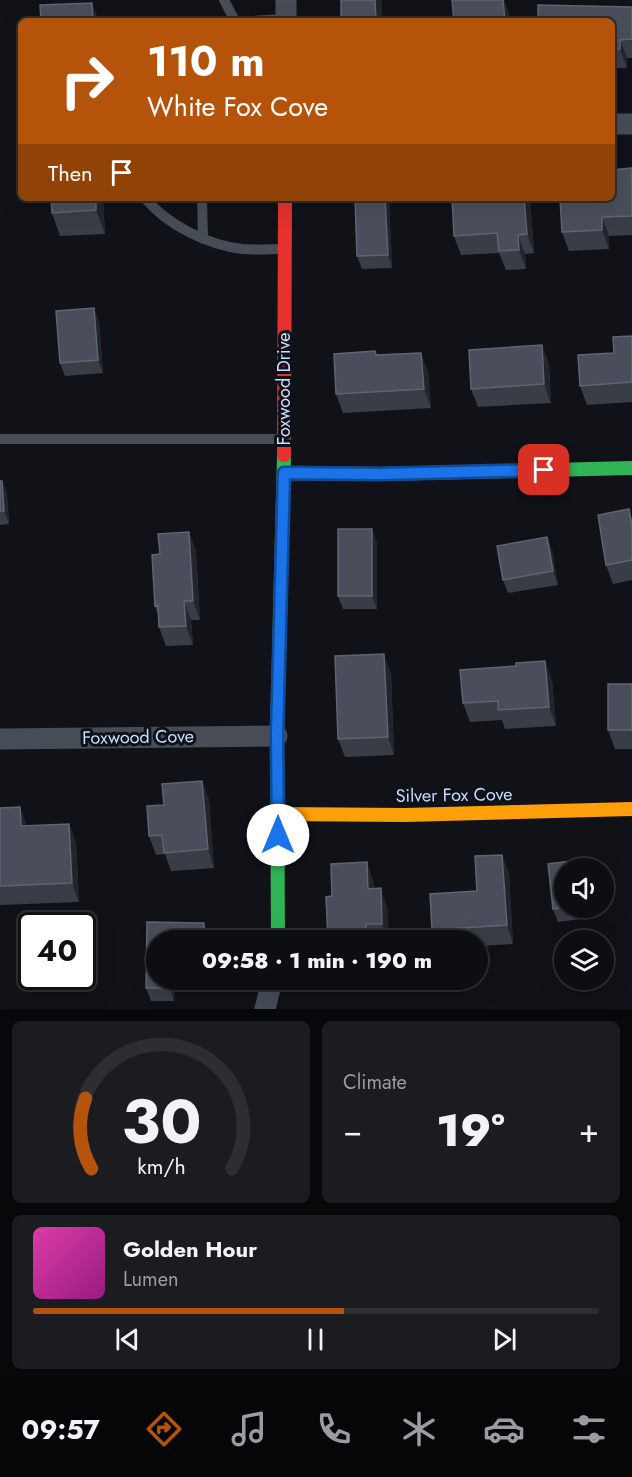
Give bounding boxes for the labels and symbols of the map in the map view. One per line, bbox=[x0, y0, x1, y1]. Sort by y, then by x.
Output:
street label: Foxwood Drive bbox=[271, 332, 297, 446]
pin bbox=[518, 444, 569, 495]
street label: Foxwood Cove bbox=[82, 723, 194, 751]
street label: Silver Fox Cove bbox=[395, 781, 513, 809]
position arrow bbox=[246, 803, 310, 867]
speed limit sign: 40 bbox=[18, 912, 96, 990]

